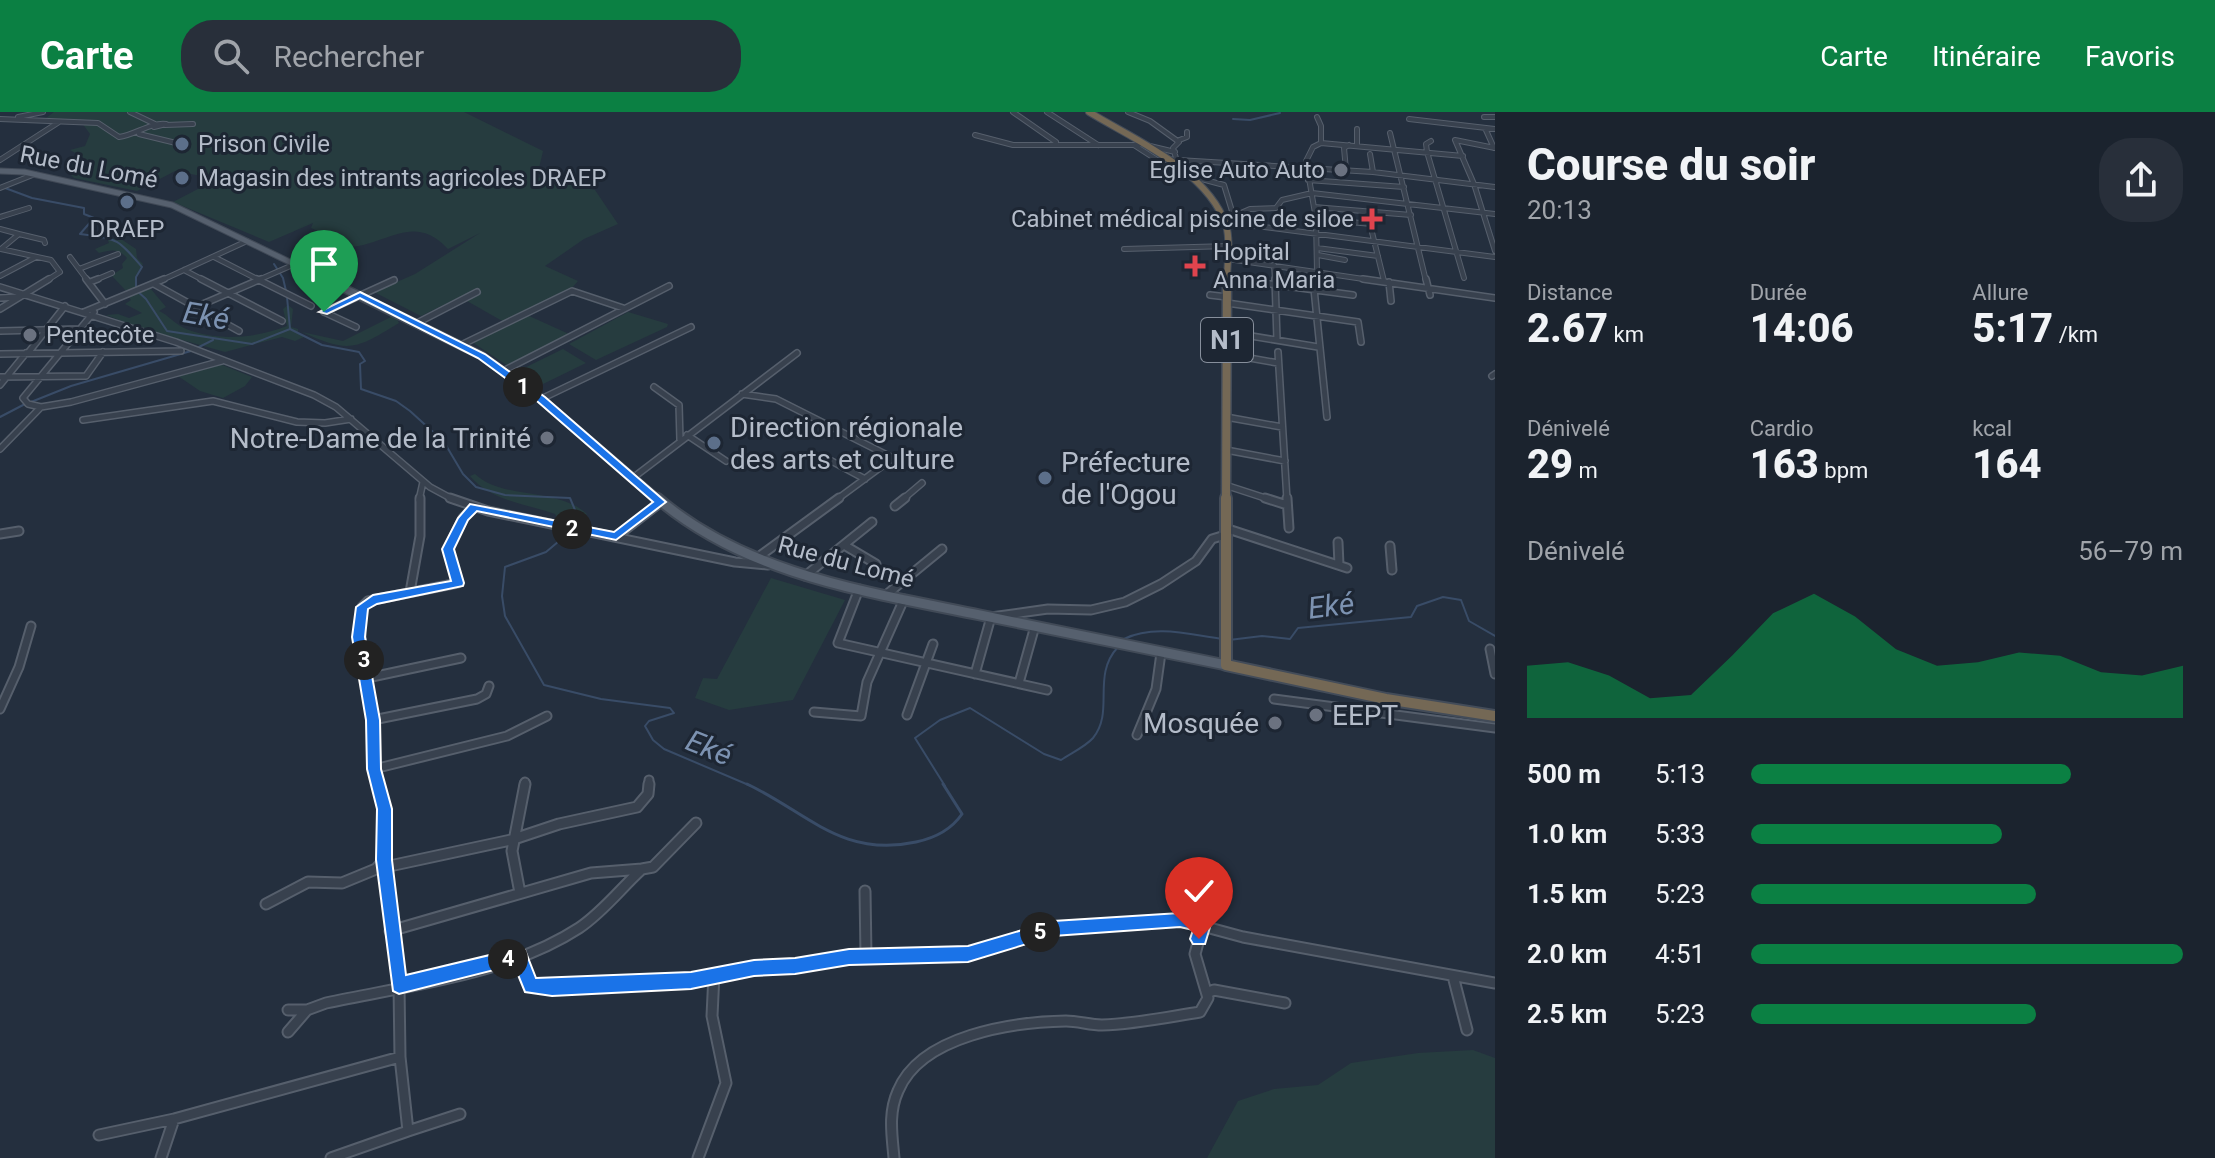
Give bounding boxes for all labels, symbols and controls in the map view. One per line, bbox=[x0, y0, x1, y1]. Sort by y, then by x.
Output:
search box bbox=[181, 20, 741, 92]
text: Carte bbox=[40, 34, 133, 78]
icon: search bbox=[209, 34, 253, 78]
text: Rechercher bbox=[273, 39, 424, 74]
text: Carte bbox=[1820, 40, 1888, 73]
text: Itinéraire bbox=[1932, 40, 2041, 73]
text: Favoris bbox=[2085, 40, 2175, 73]
place label: Prison Civile bbox=[198, 130, 330, 158]
marker: Prison Civile bbox=[173, 135, 191, 153]
button: share bbox=[2099, 138, 2183, 222]
text: Course du soir bbox=[1527, 139, 1815, 191]
street label: Rue du Lomé bbox=[18, 140, 160, 194]
place label: Eglise Auto Auto bbox=[1149, 156, 1325, 184]
marker: Eglise Auto Auto bbox=[1332, 161, 1350, 179]
place label: Magasin des intrants agricoles DRAEP bbox=[198, 164, 606, 192]
marker: Magasin des intrants agricoles DRAEP bbox=[173, 169, 191, 187]
marker: DRAEP bbox=[118, 193, 136, 211]
text: 20:13 bbox=[1527, 195, 1592, 225]
place label: Cabinet médical piscine de siloe bbox=[1011, 205, 1354, 233]
marker: Cabinet médical piscine de siloe bbox=[1361, 208, 1383, 230]
place label: DRAEP bbox=[90, 215, 164, 243]
pin bbox=[290, 230, 358, 312]
place label: Hopital Anna Maria bbox=[1213, 238, 1335, 294]
icon: arrive bbox=[302, 242, 346, 286]
marker: Hopital Anna Maria bbox=[1184, 255, 1206, 277]
text: Distance bbox=[1527, 280, 1613, 305]
text: Durée bbox=[1750, 280, 1807, 305]
text: Allure bbox=[1972, 280, 2028, 305]
water label: Eké bbox=[180, 294, 232, 337]
text: 2.67 bbox=[1527, 305, 1608, 352]
text: 14:06 bbox=[1750, 305, 1854, 352]
text: 5:17 bbox=[1972, 305, 2053, 352]
road number: N1 bbox=[1201, 318, 1253, 362]
place label: Pentecôte bbox=[46, 321, 154, 349]
text: km bbox=[1608, 322, 1644, 347]
text: /km bbox=[2053, 322, 2098, 347]
marker: Pentecôte bbox=[21, 326, 39, 344]
pin: 1 bbox=[503, 367, 543, 407]
text: 1 bbox=[517, 374, 529, 399]
place label: Direction régionale des arts et culture bbox=[730, 411, 963, 476]
text: Dénivelé bbox=[1527, 416, 1610, 441]
text: Cardio bbox=[1750, 416, 1814, 441]
text: kcal bbox=[1972, 416, 2012, 441]
place label: Notre-Dame de la Trinité bbox=[230, 422, 531, 455]
marker: Notre-Dame de la Trinité bbox=[538, 429, 556, 447]
marker: Direction régionale des arts et culture bbox=[705, 434, 723, 452]
text: 29 bbox=[1527, 441, 1573, 488]
text: 163 bbox=[1750, 441, 1819, 488]
text: 164 bbox=[1972, 441, 2042, 488]
place label: Préfecture de l'Ogou bbox=[1061, 446, 1190, 511]
text: m bbox=[1573, 458, 1598, 483]
text: bpm bbox=[1819, 458, 1868, 483]
marker: Préfecture de l'Ogou bbox=[1036, 469, 1054, 487]
pin: 2 bbox=[552, 509, 592, 549]
text: 2 bbox=[566, 516, 578, 541]
street label: Rue du Lomé bbox=[775, 530, 917, 594]
text: Dénivelé bbox=[1527, 536, 1625, 566]
text: 56–79 m bbox=[2078, 536, 2183, 566]
water label: Eké bbox=[1306, 585, 1356, 626]
pin: 3 bbox=[344, 640, 384, 680]
text: 3 bbox=[358, 647, 370, 672]
place label: EEPT bbox=[1332, 699, 1398, 732]
marker: EEPT bbox=[1307, 706, 1325, 724]
place label: Mosquée bbox=[1143, 707, 1259, 740]
marker: Mosquée bbox=[1266, 714, 1284, 732]
water label: Eké bbox=[681, 723, 737, 772]
text: 500 m bbox=[1527, 759, 1601, 789]
text: 5:13 bbox=[1655, 759, 1705, 789]
text: 1.0 km bbox=[1527, 819, 1607, 849]
text: 5:33 bbox=[1655, 819, 1705, 849]
pin bbox=[1165, 857, 1233, 939]
icon: check bbox=[1177, 869, 1221, 913]
text: 1.5 km bbox=[1527, 879, 1607, 909]
text: 5:23 bbox=[1655, 879, 1705, 909]
pin: 5 bbox=[1020, 912, 1060, 952]
text: 5 bbox=[1034, 919, 1046, 944]
pin: 4 bbox=[488, 939, 528, 979]
text: 2.0 km bbox=[1527, 939, 1607, 969]
text: 4:51 bbox=[1655, 939, 1705, 969]
text: 4 bbox=[502, 946, 514, 971]
text: 2.5 km bbox=[1527, 999, 1607, 1029]
text: 5:23 bbox=[1655, 999, 1705, 1029]

